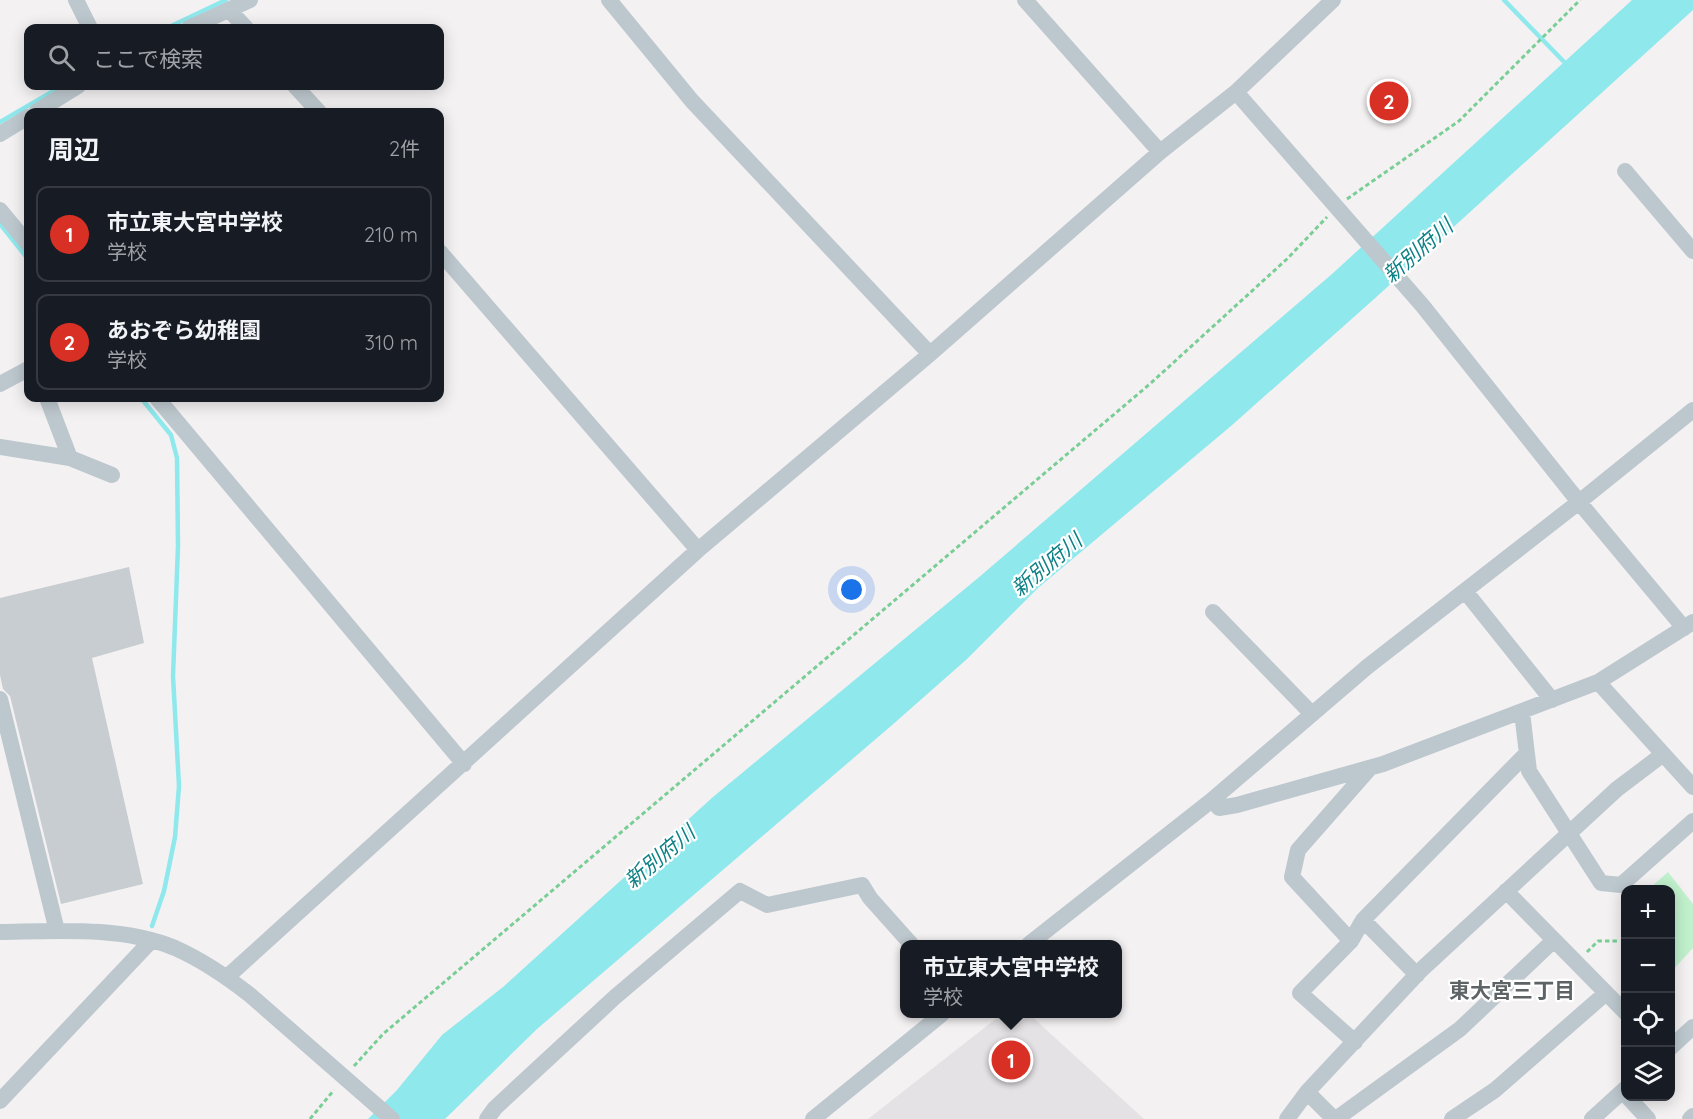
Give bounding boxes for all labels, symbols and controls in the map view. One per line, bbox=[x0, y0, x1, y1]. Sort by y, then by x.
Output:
search box bbox=[24, 24, 444, 90]
icon: search bbox=[45, 41, 78, 74]
text: ここで検索 bbox=[93, 45, 203, 73]
pin: 2 bbox=[1370, 78, 1408, 124]
text: 周辺 bbox=[48, 133, 100, 166]
text: 2件 bbox=[389, 136, 420, 161]
text: 市立東大宮中学校 bbox=[107, 208, 283, 236]
water label: 新別府川 bbox=[1377, 212, 1459, 288]
text: 1 bbox=[66, 222, 73, 247]
text: 210 m bbox=[364, 222, 418, 247]
text: 学校 bbox=[107, 239, 147, 264]
text: あおぞら幼稚園 bbox=[107, 316, 261, 344]
text: 2 bbox=[64, 330, 75, 355]
text: 310 m bbox=[365, 330, 418, 355]
text: 学校 bbox=[107, 347, 147, 372]
water label: 新別府川 bbox=[1006, 526, 1088, 601]
your location bbox=[837, 575, 866, 604]
water label: 新別府川 bbox=[619, 818, 701, 893]
map controls bbox=[1621, 885, 1675, 1101]
button: + bbox=[1621, 885, 1675, 939]
button: − bbox=[1621, 939, 1675, 993]
popup bbox=[900, 940, 1122, 1018]
text: 市立東大宮中学校 bbox=[923, 953, 1099, 981]
district label: 東大宮三丁目 bbox=[1449, 977, 1575, 1003]
text: 学校 bbox=[923, 984, 963, 1009]
button: locate bbox=[1621, 993, 1675, 1047]
pin: 1 bbox=[992, 1038, 1030, 1082]
button: layers bbox=[1621, 1047, 1675, 1101]

